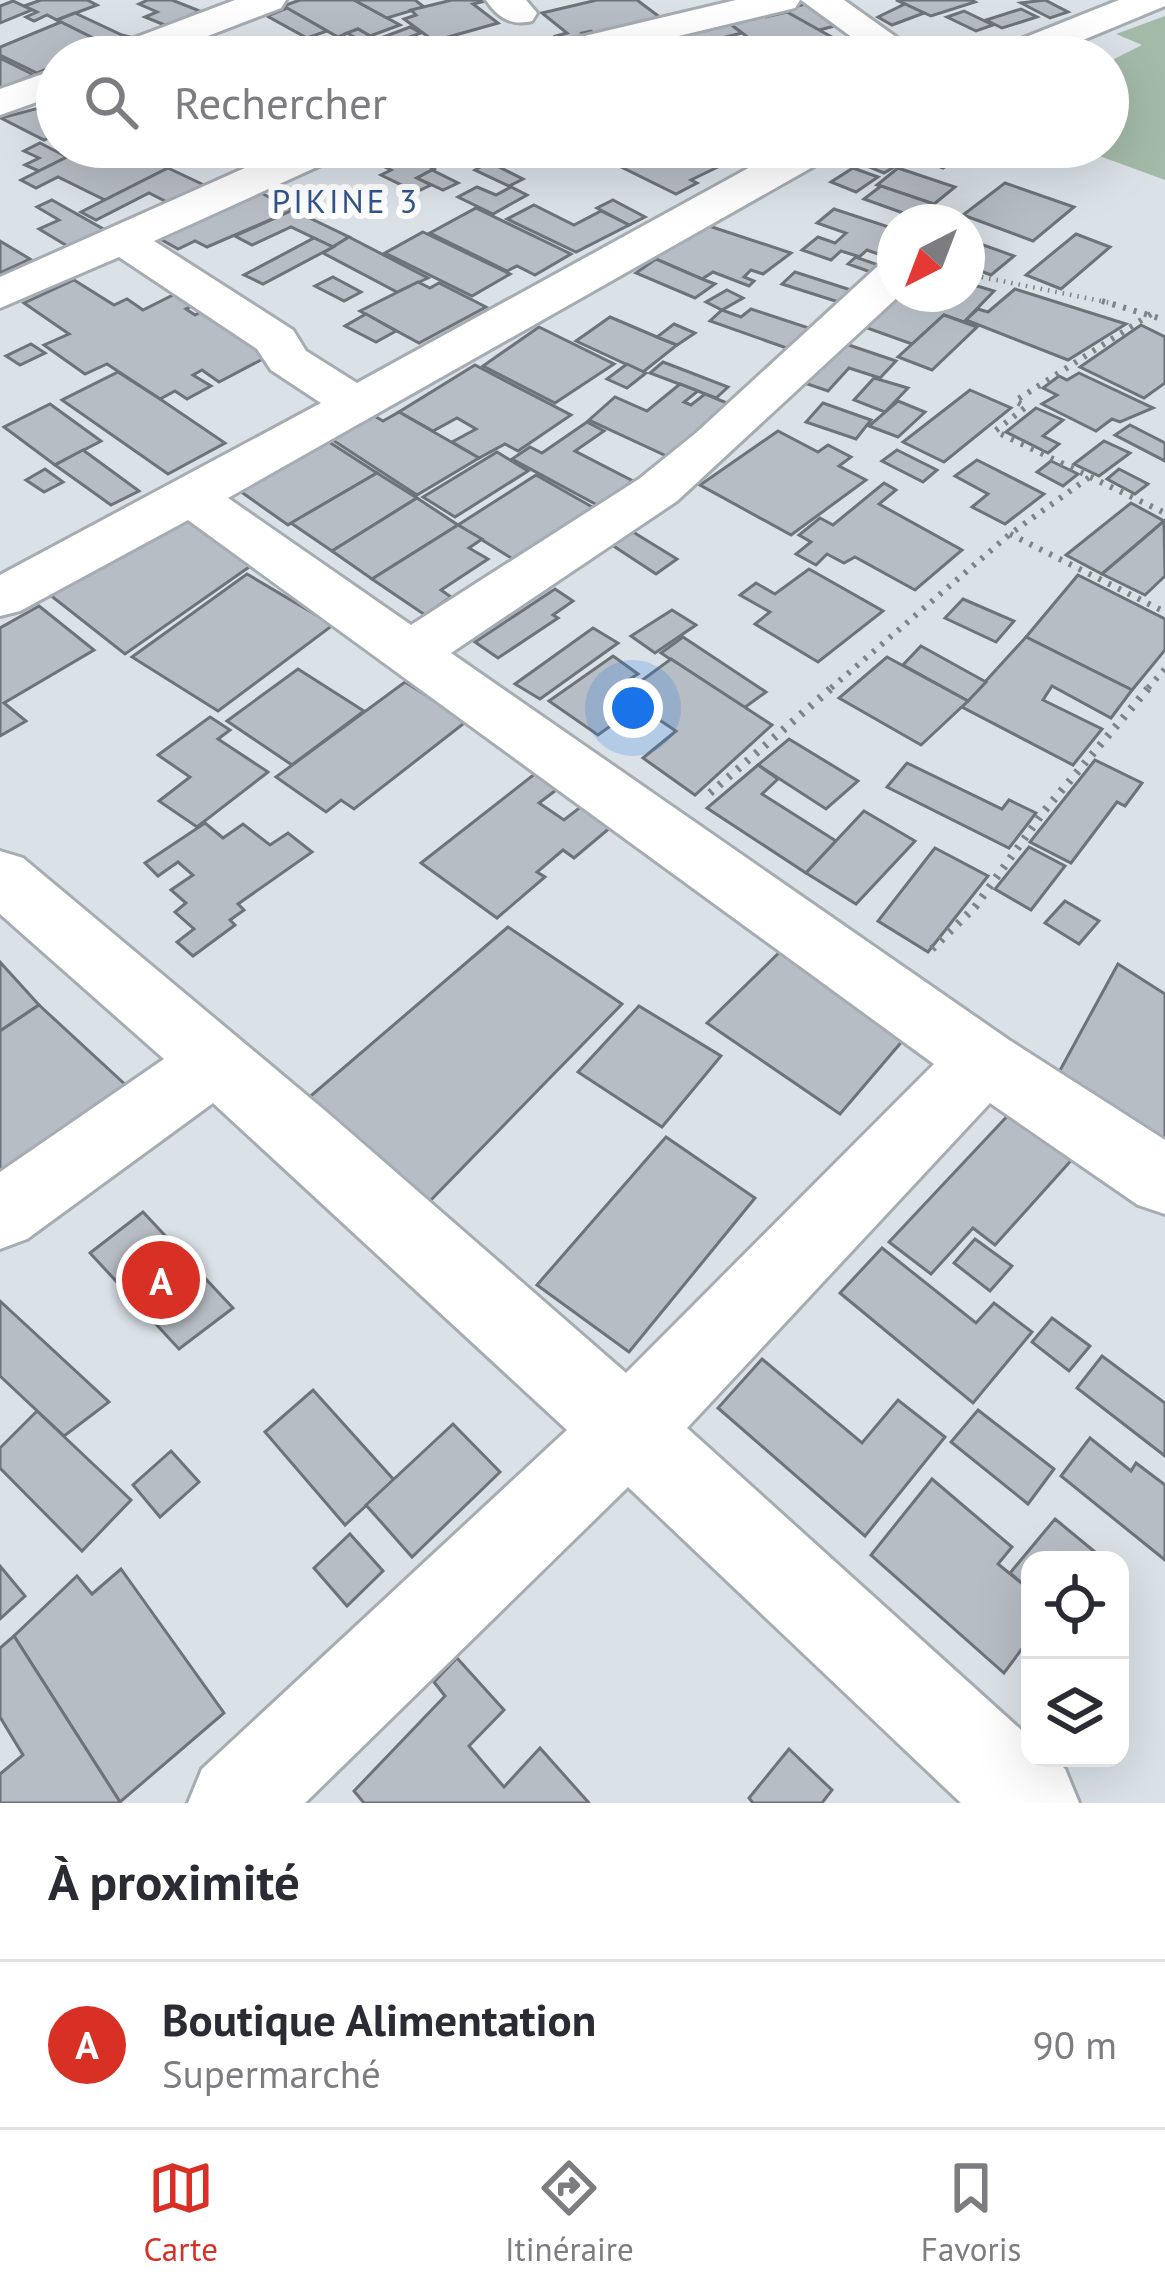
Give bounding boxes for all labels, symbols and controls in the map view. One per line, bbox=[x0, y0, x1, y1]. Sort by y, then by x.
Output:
search box bbox=[36, 36, 1129, 168]
icon: search bbox=[78, 69, 144, 135]
text: Rechercher bbox=[174, 73, 387, 131]
district label: PIKINE 3 bbox=[272, 179, 420, 222]
north arrow bbox=[877, 204, 985, 312]
your location bbox=[603, 678, 663, 738]
pin: A bbox=[122, 1235, 200, 1325]
map controls bbox=[1021, 1551, 1129, 1767]
button: locate bbox=[1021, 1551, 1129, 1659]
button: layers bbox=[1021, 1659, 1129, 1767]
text: À proximité bbox=[48, 1848, 300, 1914]
text: Boutique Alimentation bbox=[162, 1990, 596, 2048]
text: A bbox=[75, 2019, 99, 2070]
text: 90 m bbox=[1032, 2019, 1117, 2070]
text: Supermarché bbox=[162, 2048, 381, 2099]
tab: Carte bbox=[144, 2155, 218, 2270]
tab: Itinéraire bbox=[505, 2155, 634, 2270]
tab: Favoris bbox=[921, 2155, 1021, 2270]

